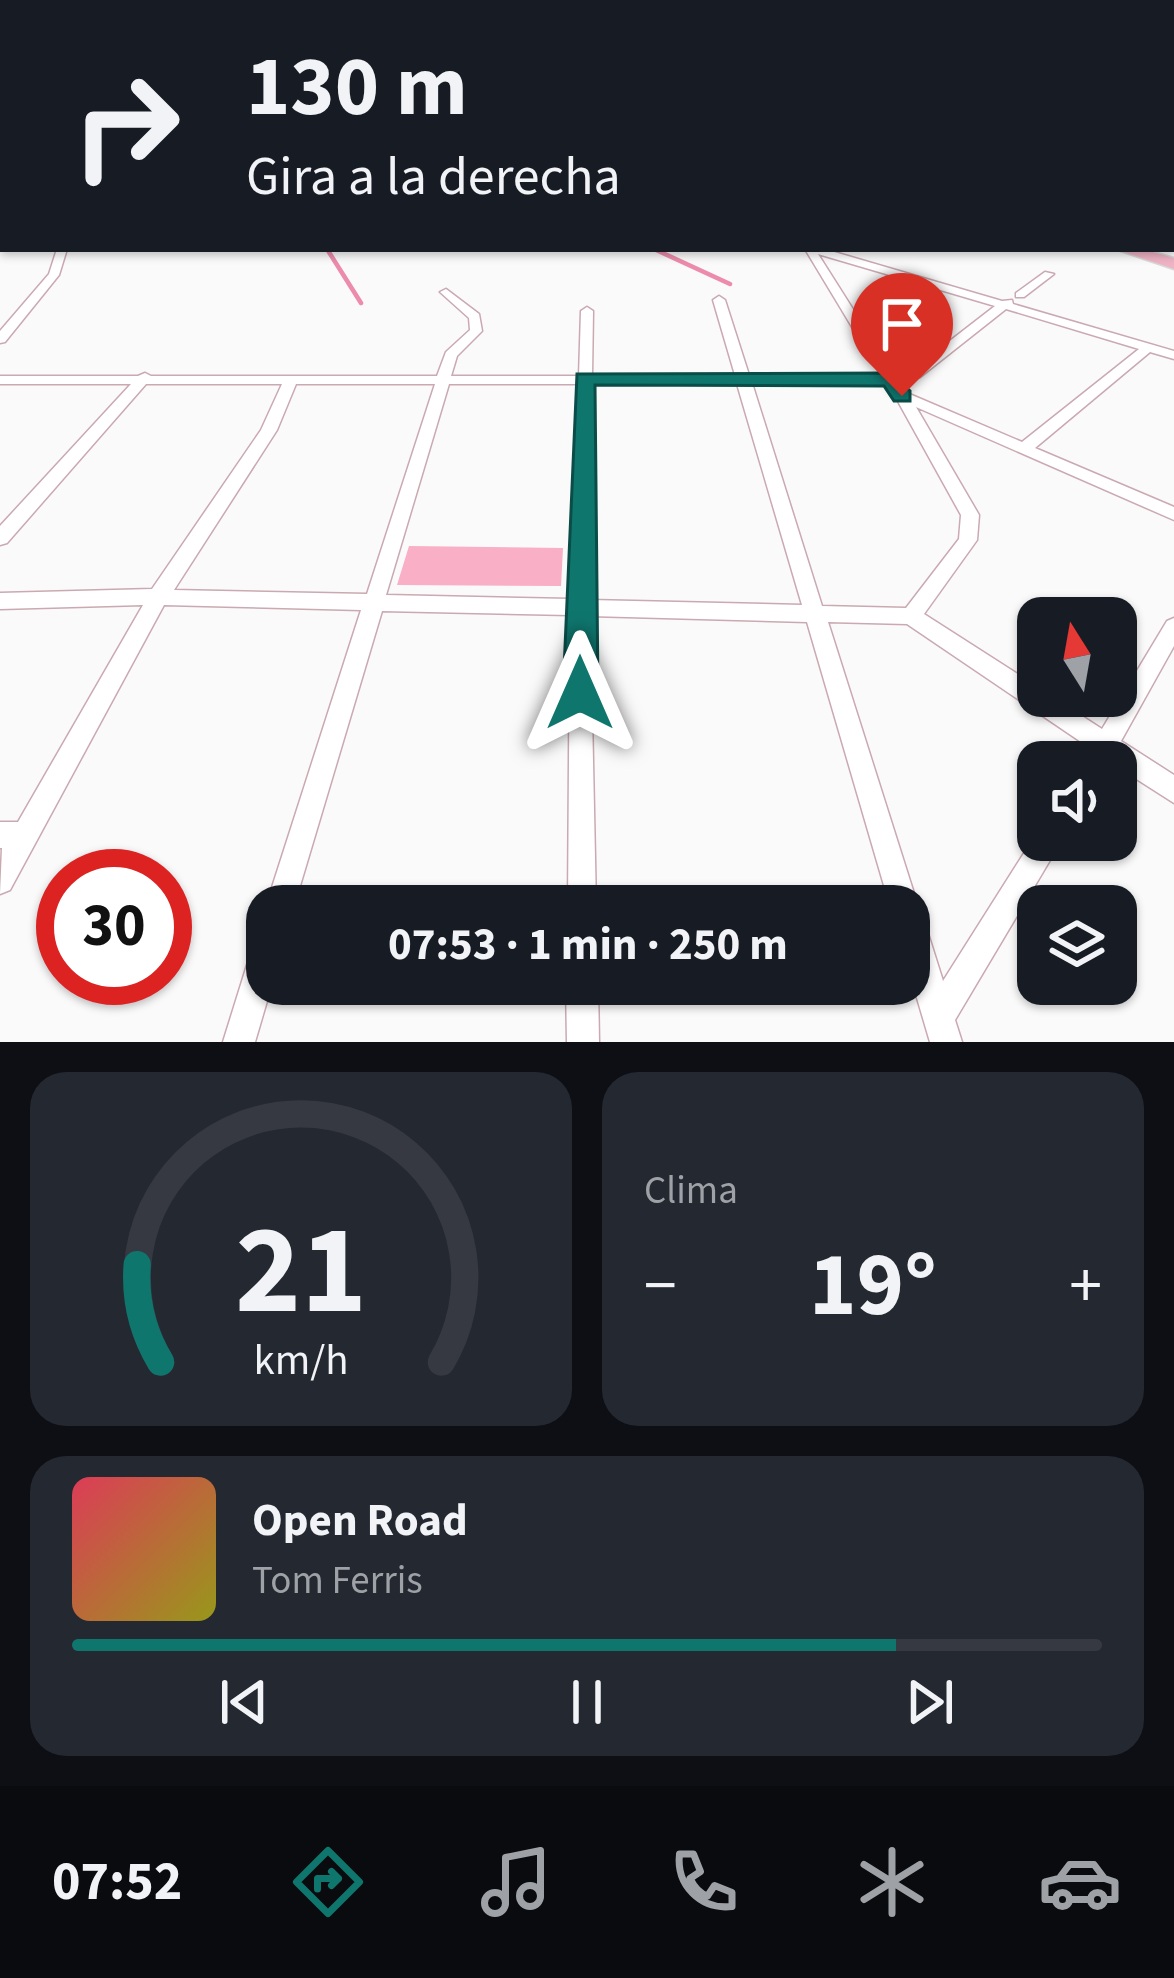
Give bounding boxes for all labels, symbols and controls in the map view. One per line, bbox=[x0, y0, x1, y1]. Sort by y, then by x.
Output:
text: 130 m bbox=[246, 28, 468, 148]
icon: right bbox=[48, 48, 204, 204]
text: Gira a la derecha bbox=[246, 139, 621, 216]
pin bbox=[851, 273, 953, 396]
icon: arrive bbox=[869, 291, 935, 357]
north arrow bbox=[1017, 597, 1137, 717]
map controls bbox=[1017, 597, 1137, 1005]
position arrow bbox=[517, 630, 643, 756]
button: sound bbox=[1017, 741, 1137, 861]
speed limit sign: 30 bbox=[36, 849, 192, 1005]
button: layers bbox=[1017, 885, 1137, 1005]
text: 07:53 · 1 min · 250 m bbox=[388, 913, 788, 977]
text: Clima bbox=[644, 1163, 738, 1219]
text: 21 bbox=[235, 1183, 367, 1361]
text: 19° bbox=[809, 1222, 937, 1350]
text: − bbox=[644, 1239, 677, 1333]
text: + bbox=[1069, 1239, 1102, 1333]
text: km/h bbox=[253, 1330, 349, 1391]
text: Open Road bbox=[252, 1489, 468, 1553]
text: Tom Ferris bbox=[252, 1553, 423, 1609]
icon: previous bbox=[211, 1669, 277, 1735]
icon: pause bbox=[554, 1669, 620, 1735]
icon: next bbox=[897, 1669, 963, 1735]
icon: directions bbox=[286, 1840, 370, 1924]
icon: music bbox=[474, 1840, 558, 1924]
icon: phone bbox=[662, 1840, 746, 1924]
icon: climate bbox=[850, 1840, 934, 1924]
icon: car bbox=[1038, 1840, 1122, 1924]
text: 07:52 bbox=[52, 1844, 182, 1921]

